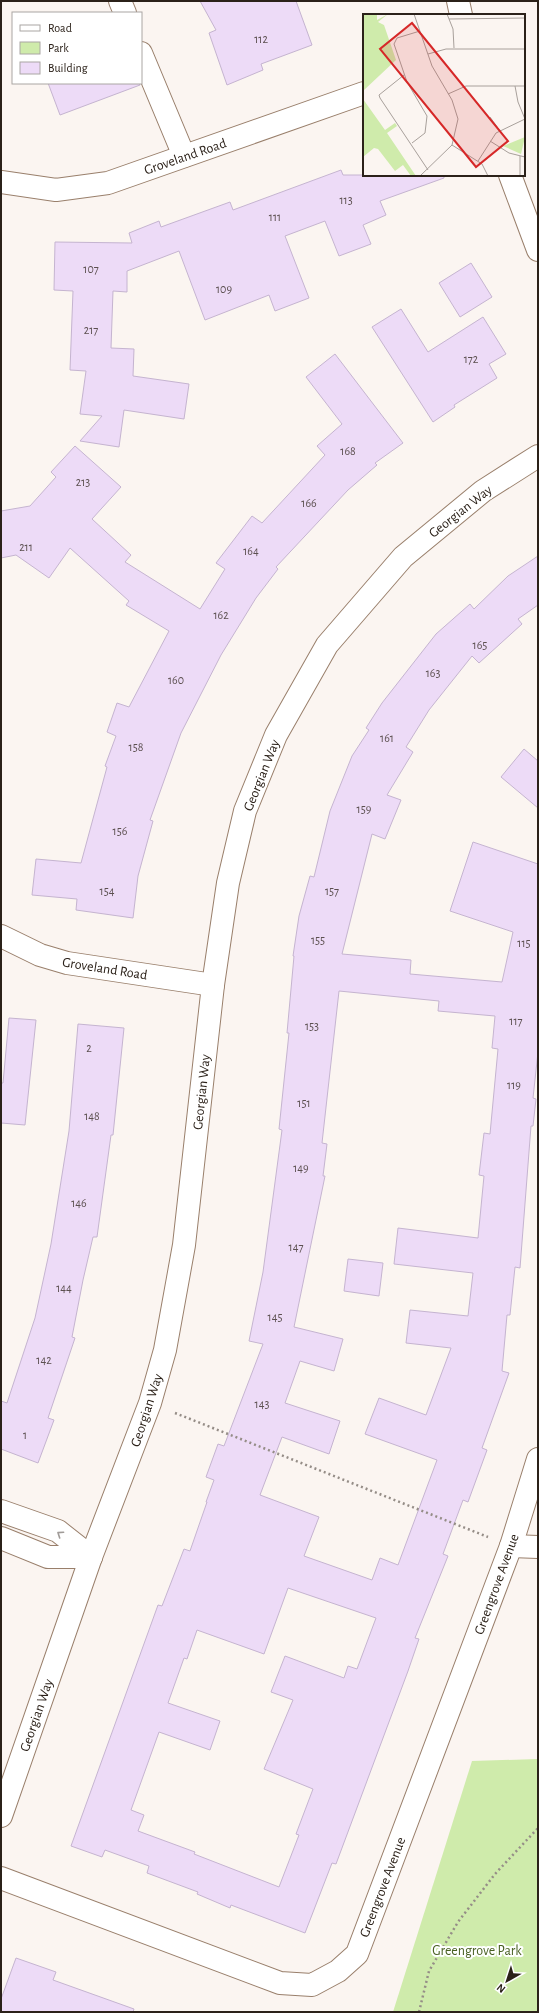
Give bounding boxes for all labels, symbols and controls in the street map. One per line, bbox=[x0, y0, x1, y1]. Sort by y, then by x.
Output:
legend bbox=[12, 12, 142, 84]
inset map bbox=[363, 14, 525, 176]
text: Road bbox=[48, 22, 72, 34]
house number: 112 bbox=[254, 33, 268, 45]
text: Park bbox=[48, 42, 69, 54]
text: Building bbox=[48, 62, 88, 74]
street label: Groveland Road bbox=[142, 136, 228, 178]
house number: 113 bbox=[339, 194, 353, 206]
house number: 111 bbox=[269, 211, 281, 223]
house number: 107 bbox=[83, 263, 99, 275]
house number: 109 bbox=[216, 283, 232, 295]
house number: 217 bbox=[84, 324, 98, 336]
house number: 172 bbox=[464, 353, 479, 365]
house number: 168 bbox=[340, 445, 356, 457]
house number: 213 bbox=[76, 476, 90, 488]
street label: Georgian Way bbox=[426, 483, 495, 541]
house number: 166 bbox=[301, 497, 317, 509]
house number: 211 bbox=[19, 541, 33, 553]
house number: 164 bbox=[243, 545, 259, 557]
house number: 162 bbox=[213, 609, 229, 621]
house number: 165 bbox=[473, 639, 487, 651]
house number: 163 bbox=[426, 667, 440, 679]
house number: 160 bbox=[168, 674, 184, 686]
house number: 161 bbox=[380, 732, 394, 744]
street label: Georgian Way bbox=[241, 738, 283, 813]
house number: 158 bbox=[129, 741, 144, 753]
house number: 159 bbox=[357, 803, 372, 815]
house number: 156 bbox=[113, 825, 128, 837]
house number: 154 bbox=[100, 885, 115, 897]
house number: 157 bbox=[325, 885, 339, 897]
house number: 155 bbox=[311, 934, 325, 946]
house number: 115 bbox=[517, 937, 531, 949]
street label: Groveland Road bbox=[61, 955, 148, 983]
house number: 117 bbox=[509, 1015, 523, 1027]
house number: 153 bbox=[305, 1020, 319, 1032]
house number: 2 bbox=[86, 1042, 92, 1054]
street label: Georgian Way bbox=[191, 1054, 213, 1131]
house number: 119 bbox=[507, 1079, 521, 1091]
house number: 151 bbox=[297, 1097, 311, 1109]
house number: 148 bbox=[84, 1110, 100, 1122]
house number: 149 bbox=[293, 1162, 309, 1174]
house number: 146 bbox=[71, 1197, 87, 1209]
house number: 147 bbox=[289, 1241, 303, 1253]
house number: 144 bbox=[56, 1282, 72, 1294]
house number: 145 bbox=[268, 1311, 282, 1323]
house number: 142 bbox=[36, 1354, 52, 1366]
street label: Georgian Way bbox=[129, 1372, 165, 1449]
house number: 143 bbox=[255, 1398, 269, 1410]
house number: 1 bbox=[23, 1429, 27, 1441]
one-way arrow bbox=[57, 1531, 64, 1538]
street label: Greengrove Avenue bbox=[472, 1532, 522, 1637]
street label: Georgian Way bbox=[18, 1677, 56, 1753]
street label: Greengrove Avenue bbox=[357, 1835, 408, 1939]
park label: Greengrove Park bbox=[432, 1944, 522, 1958]
north arrow bbox=[487, 1961, 527, 2001]
text: N bbox=[495, 1982, 507, 1995]

